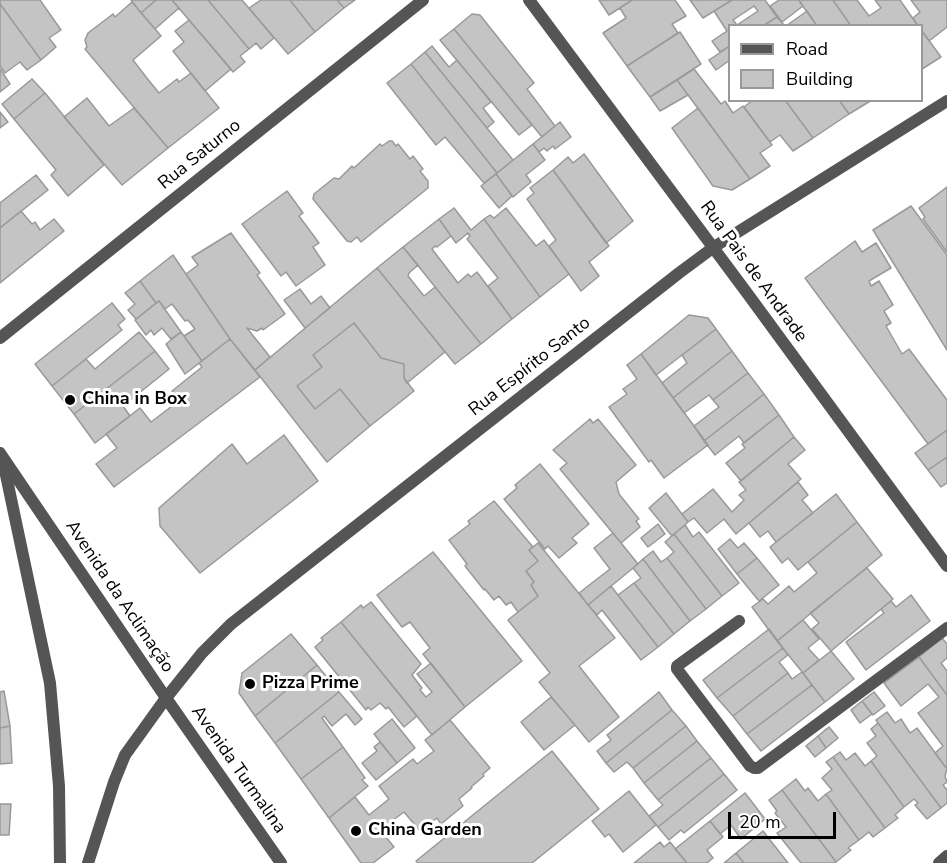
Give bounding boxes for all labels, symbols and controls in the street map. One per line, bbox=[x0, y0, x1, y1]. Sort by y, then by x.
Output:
legend bbox=[728, 24, 923, 102]
text: Road bbox=[786, 37, 828, 61]
text: Building bbox=[786, 67, 853, 91]
street label: Rua Saturno bbox=[154, 115, 246, 195]
street label: Rua Pais de Andrade bbox=[695, 197, 811, 347]
street label: Rua Espírito Santo bbox=[465, 313, 595, 421]
place label: China in Box bbox=[82, 389, 187, 411]
marker: China in Box bbox=[63, 393, 77, 407]
street label: Avenida da Aclimação bbox=[60, 517, 178, 677]
place label: Pizza Prime bbox=[262, 673, 359, 695]
marker: Pizza Prime bbox=[243, 677, 257, 691]
street label: Avenida Turmalina bbox=[186, 702, 290, 838]
scale bar bbox=[731, 800, 839, 838]
text: 20 m bbox=[739, 810, 781, 834]
place label: China Garden bbox=[368, 820, 482, 842]
marker: China Garden bbox=[349, 824, 363, 838]

